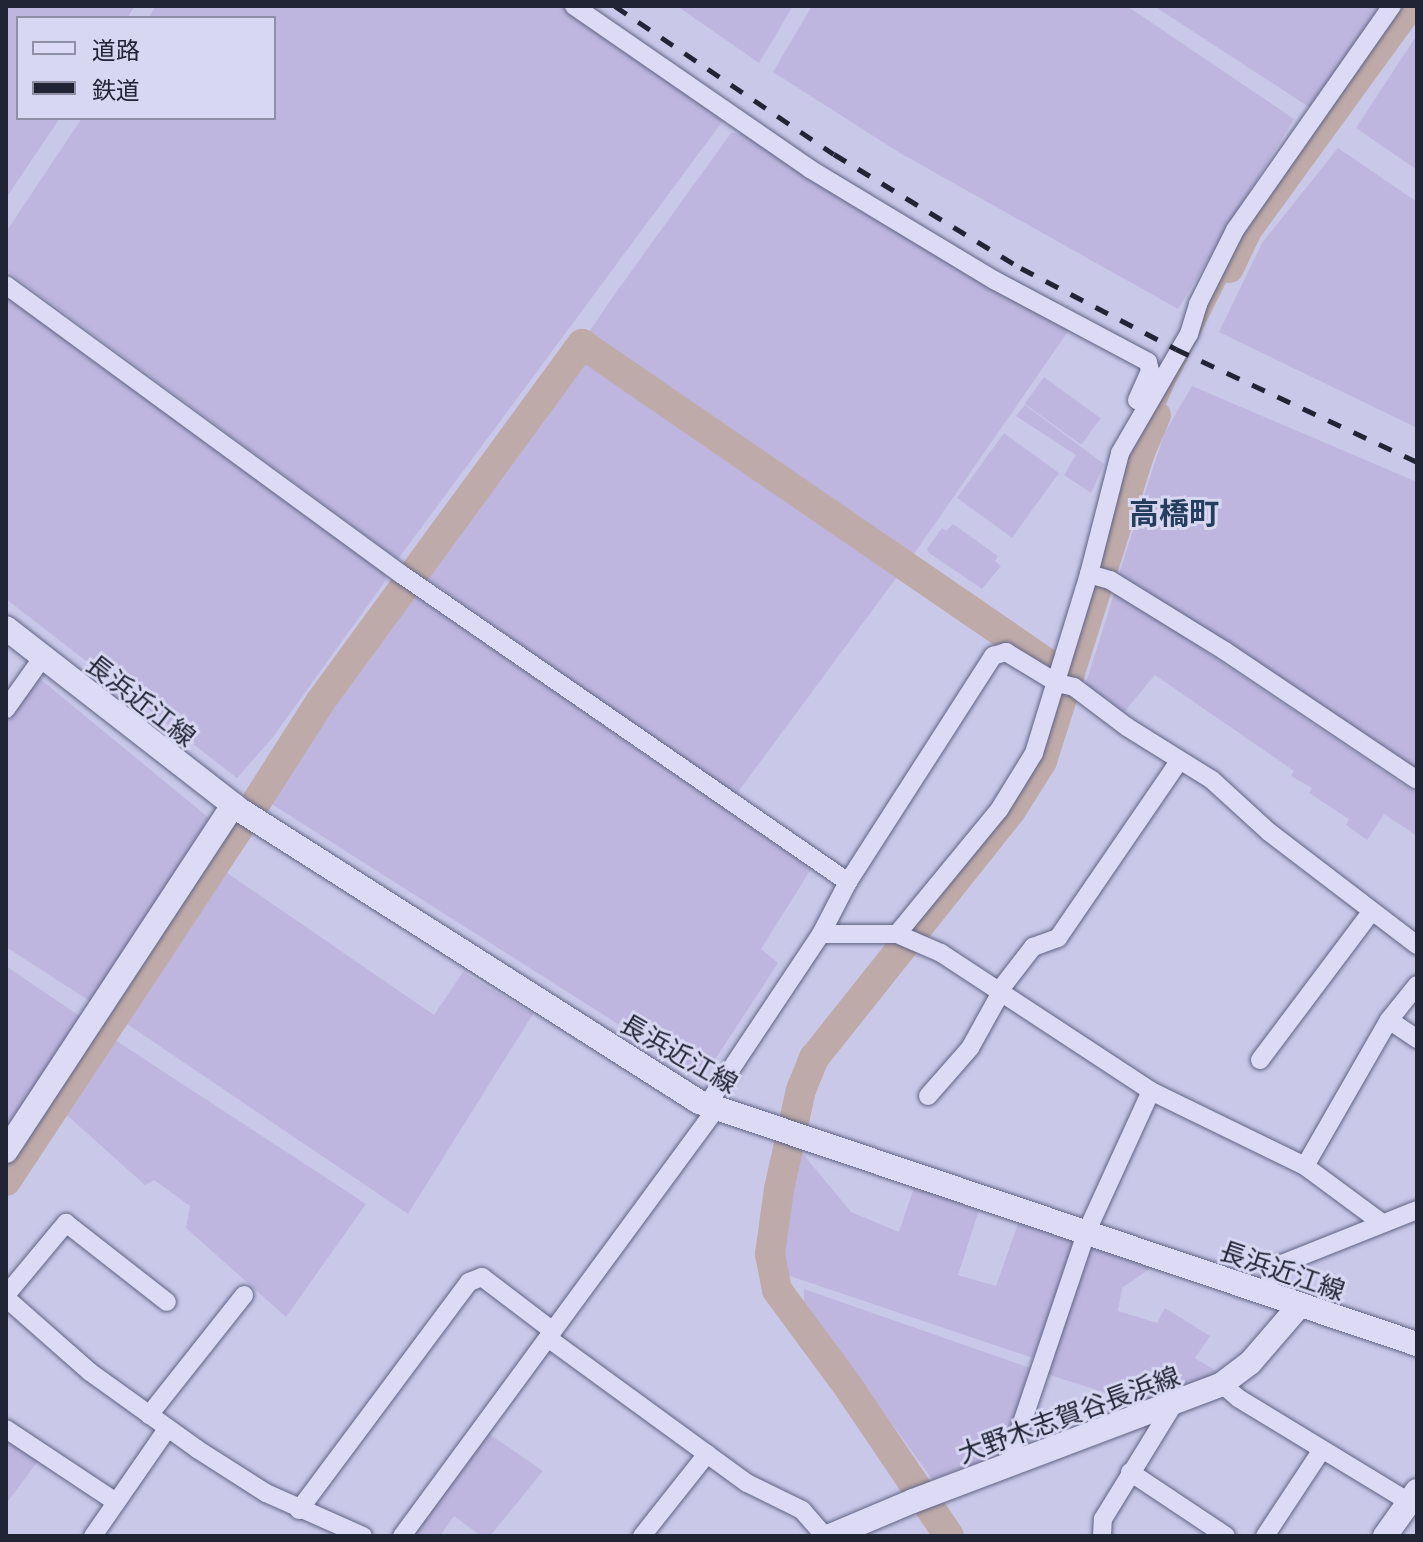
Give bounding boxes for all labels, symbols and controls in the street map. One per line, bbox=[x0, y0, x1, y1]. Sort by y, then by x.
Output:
legend bbox=[16, 16, 276, 120]
text: 道路 bbox=[92, 31, 140, 66]
text: 鉄道 bbox=[92, 71, 140, 106]
district label: 高橋町 bbox=[1129, 493, 1219, 529]
street label: 長浜近江線 bbox=[81, 647, 203, 751]
street label: 長浜近江線 bbox=[616, 1006, 744, 1098]
street label: 長浜近江線 bbox=[1216, 1233, 1350, 1305]
street label: 大野木志賀谷長浜線 bbox=[953, 1358, 1183, 1468]

